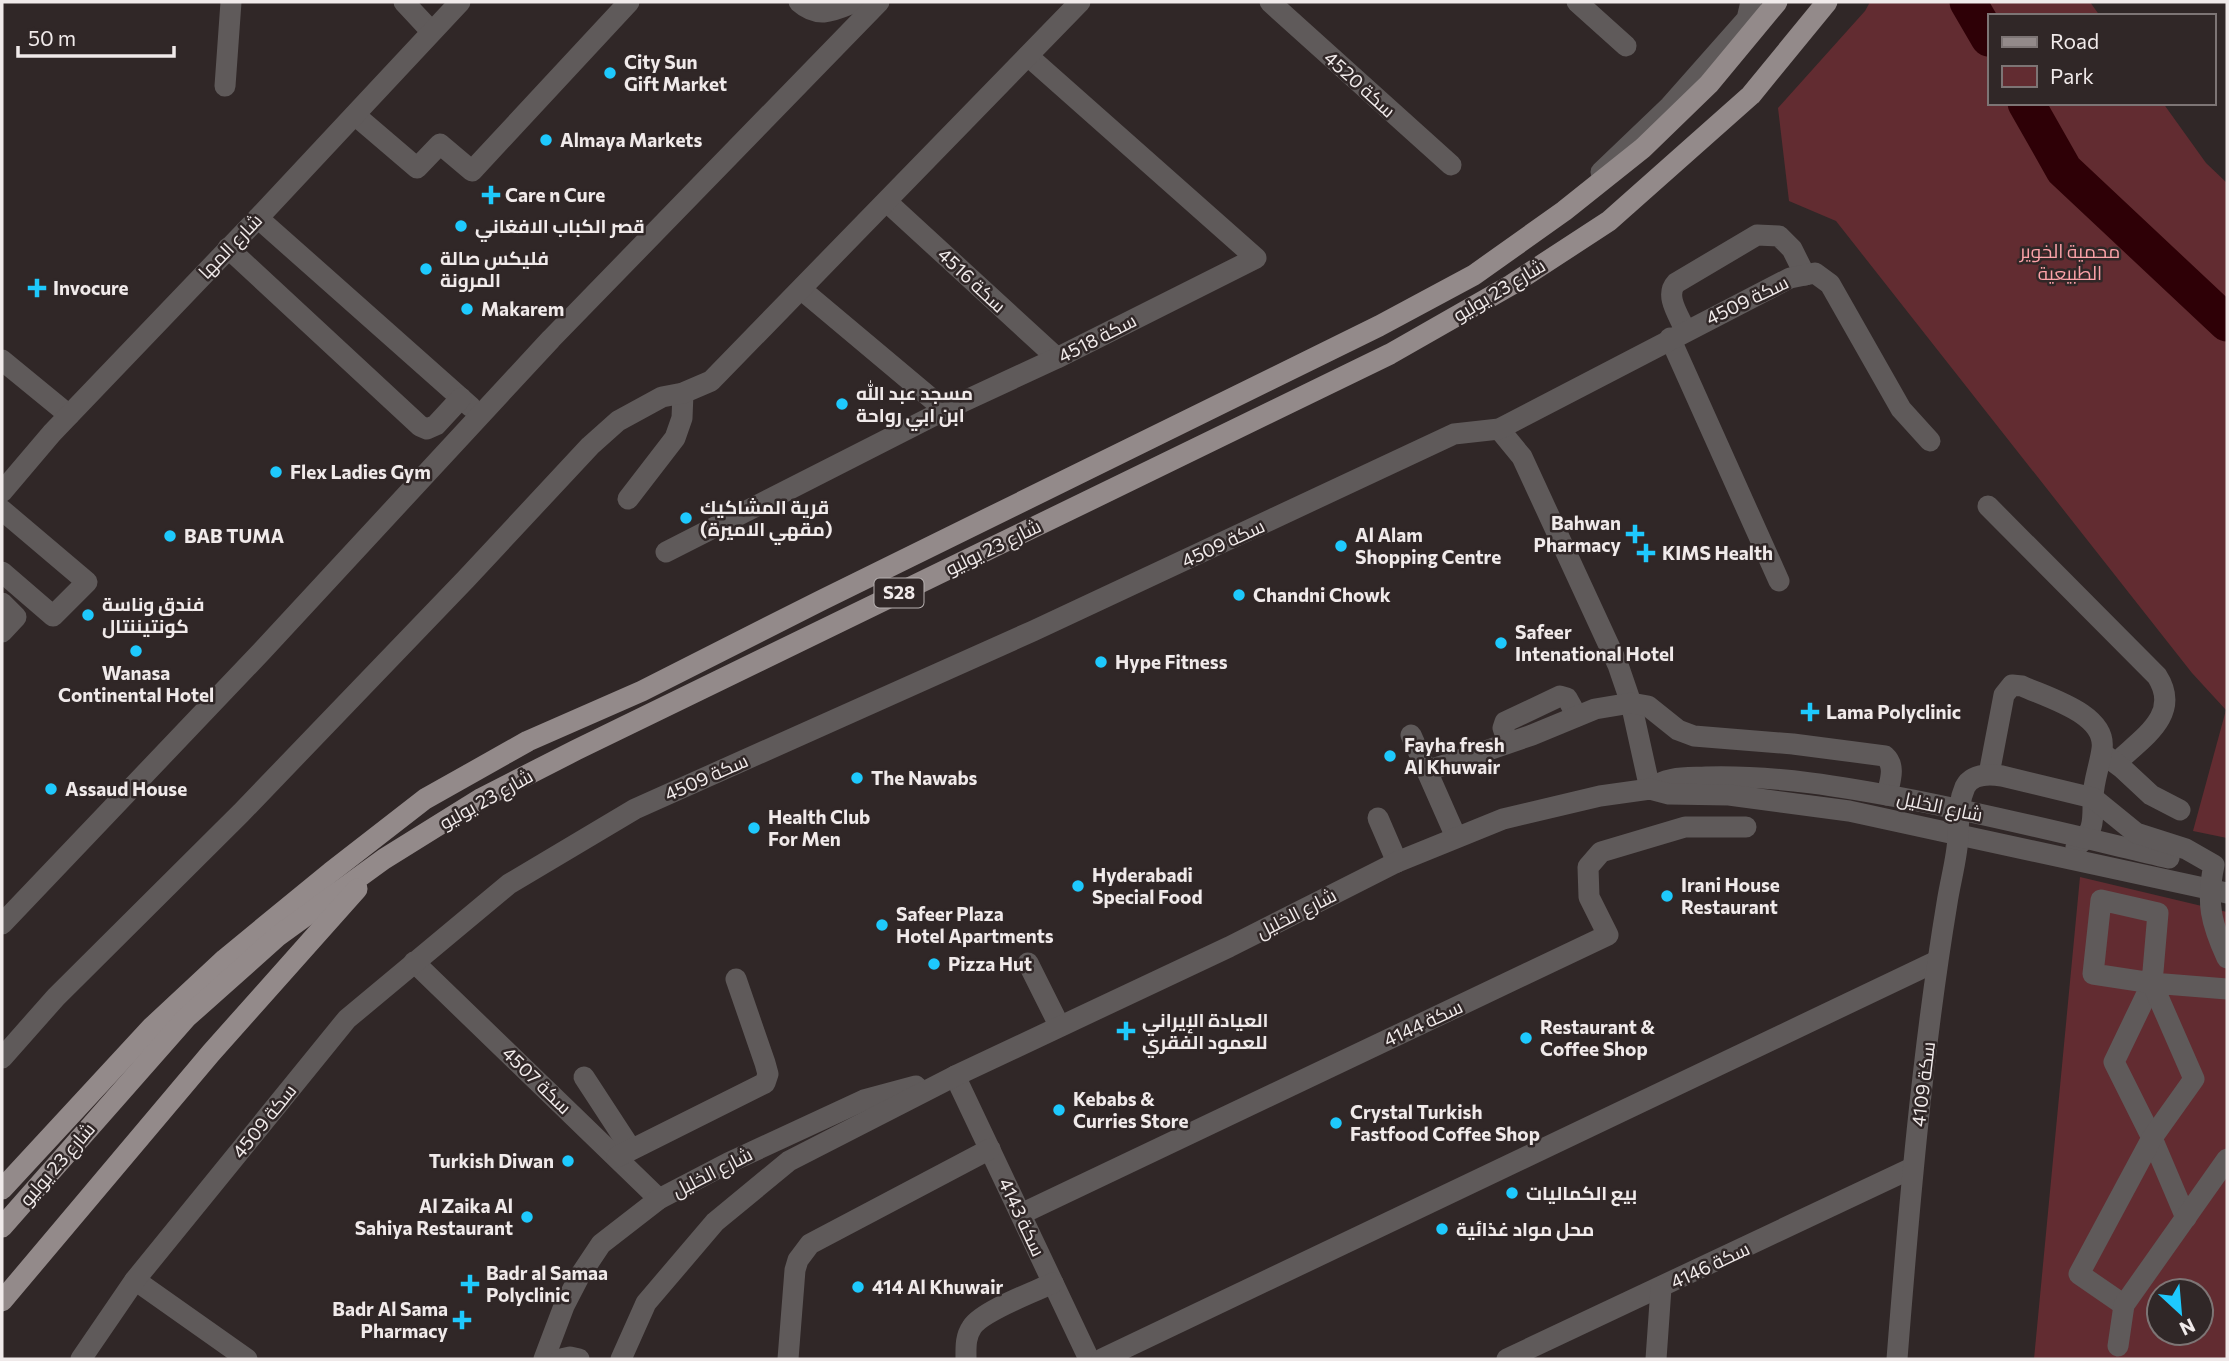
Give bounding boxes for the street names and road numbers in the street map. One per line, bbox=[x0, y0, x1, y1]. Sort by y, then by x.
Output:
street label: سكة 4520 bbox=[1320, 46, 1401, 122]
street label: شارع المها bbox=[193, 208, 268, 285]
street label: سكة 4516 bbox=[933, 242, 1011, 317]
street label: شارع 23 يوليو bbox=[1449, 253, 1551, 329]
street label: سكة 4509 bbox=[1702, 270, 1792, 329]
street label: سكة 4518 bbox=[1054, 308, 1140, 367]
street label: سكة 4509 bbox=[1178, 513, 1268, 572]
street label: شارع 23 يوليو bbox=[941, 514, 1046, 582]
road number: S28 bbox=[874, 578, 923, 608]
street label: سكة 4509 bbox=[660, 748, 751, 805]
street label: شارع 23 يوليو bbox=[435, 763, 538, 836]
street label: شارع الخليل bbox=[1895, 785, 1985, 829]
street label: شارع الخليل bbox=[1252, 883, 1341, 945]
street label: سكة 4144 bbox=[1380, 994, 1466, 1051]
street label: سكة 4109 bbox=[1906, 1040, 1939, 1128]
street label: سكة 4507 bbox=[498, 1041, 577, 1118]
street label: سكة 4509 bbox=[227, 1079, 301, 1163]
street label: شارع 23 يوليو bbox=[14, 1117, 101, 1212]
street label: شارع الخليل bbox=[668, 1142, 757, 1204]
street label: سكة 4143 bbox=[994, 1174, 1051, 1260]
street label: سكة 4146 bbox=[1667, 1236, 1753, 1293]

